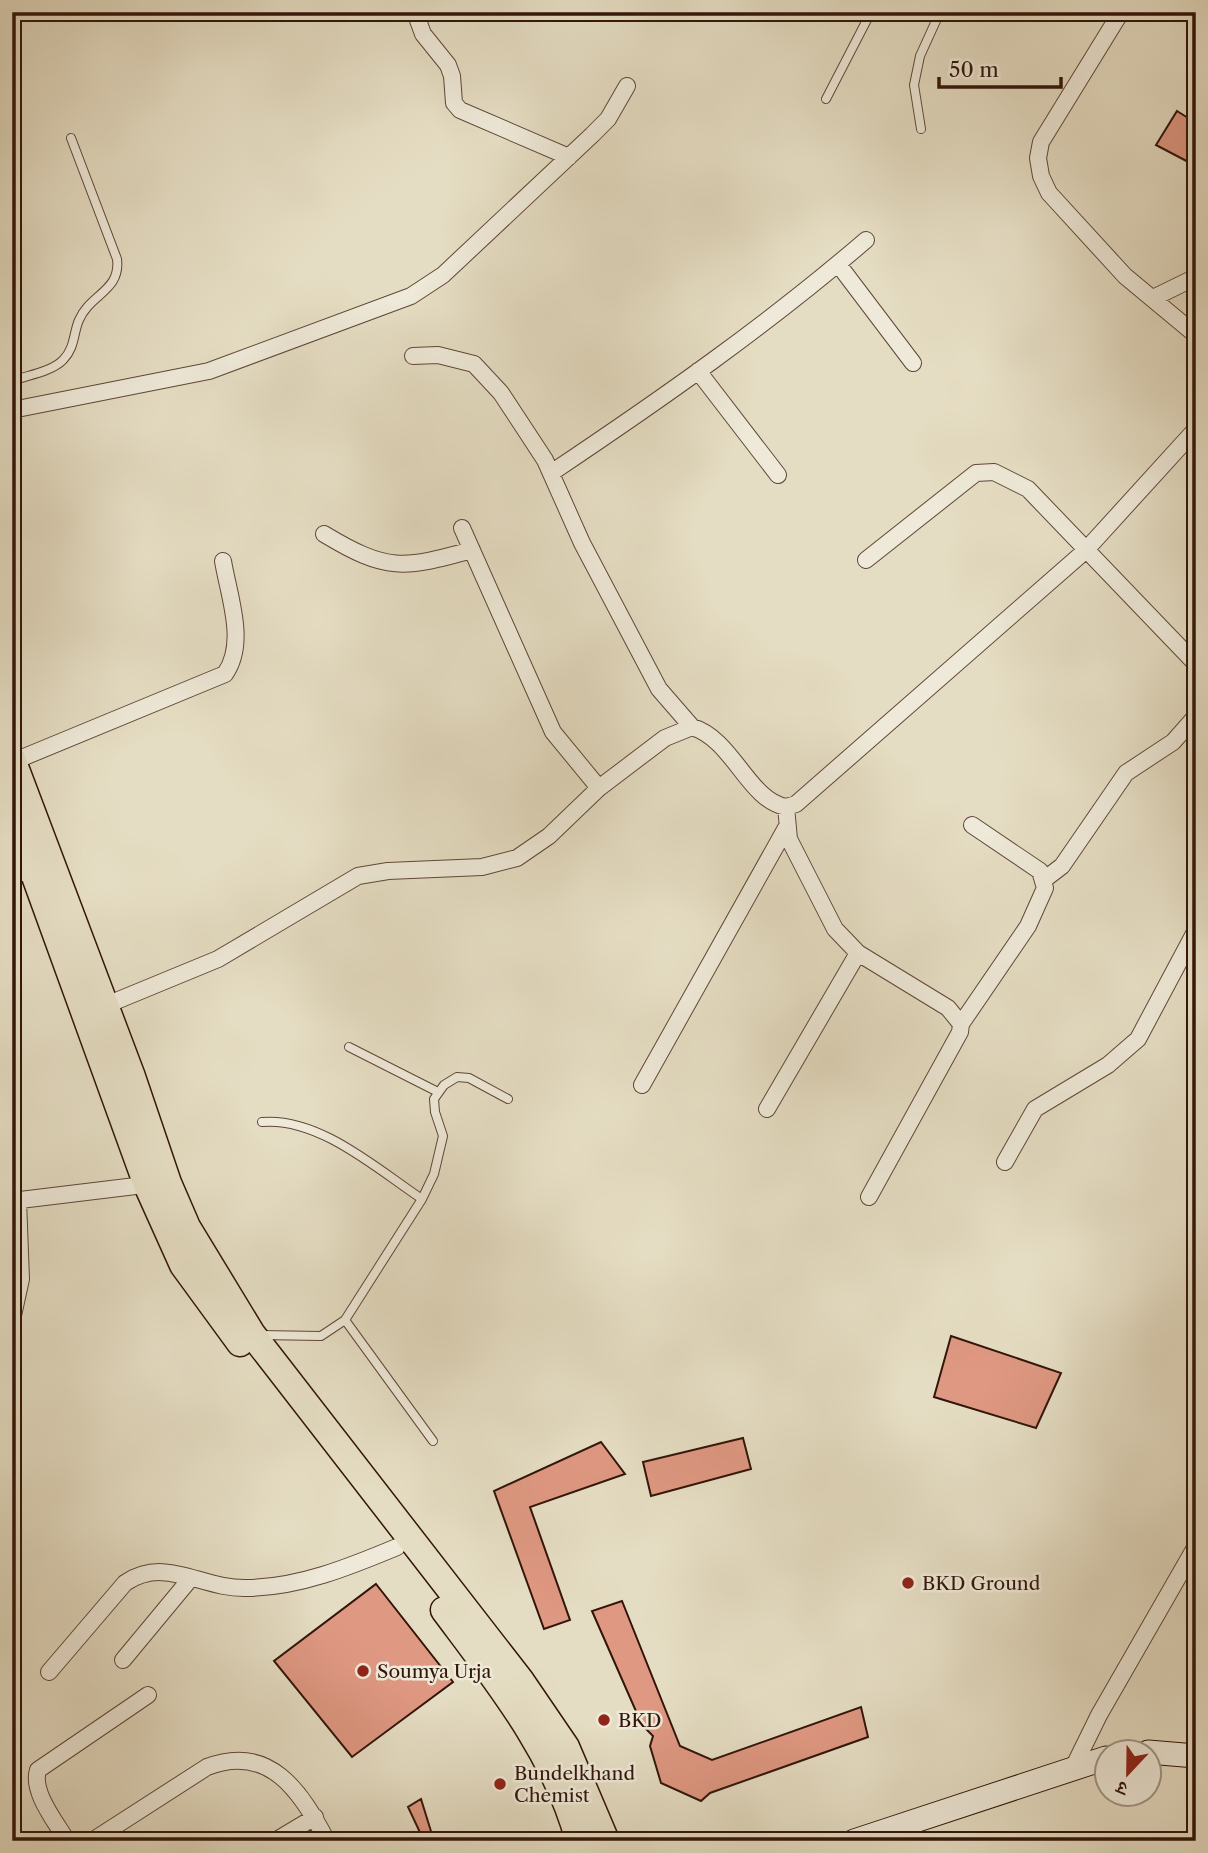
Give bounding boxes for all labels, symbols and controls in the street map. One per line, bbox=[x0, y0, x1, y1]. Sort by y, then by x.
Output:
scale bar bbox=[939, 46, 1061, 90]
text: 50 m bbox=[949, 57, 999, 82]
place label: BKD Ground bbox=[922, 1572, 1041, 1595]
marker: BKD Ground bbox=[900, 1575, 916, 1591]
place label: Soumya Urja bbox=[377, 1660, 491, 1683]
marker: Soumya Urja bbox=[355, 1663, 371, 1679]
place label: BKD bbox=[618, 1709, 661, 1732]
marker: BKD bbox=[596, 1712, 612, 1728]
north arrow bbox=[1092, 1738, 1162, 1808]
place label: Bundelkhand Chemist bbox=[514, 1762, 636, 1807]
text: उ bbox=[1112, 1775, 1132, 1802]
marker: Bundelkhand Chemist bbox=[492, 1776, 508, 1792]

